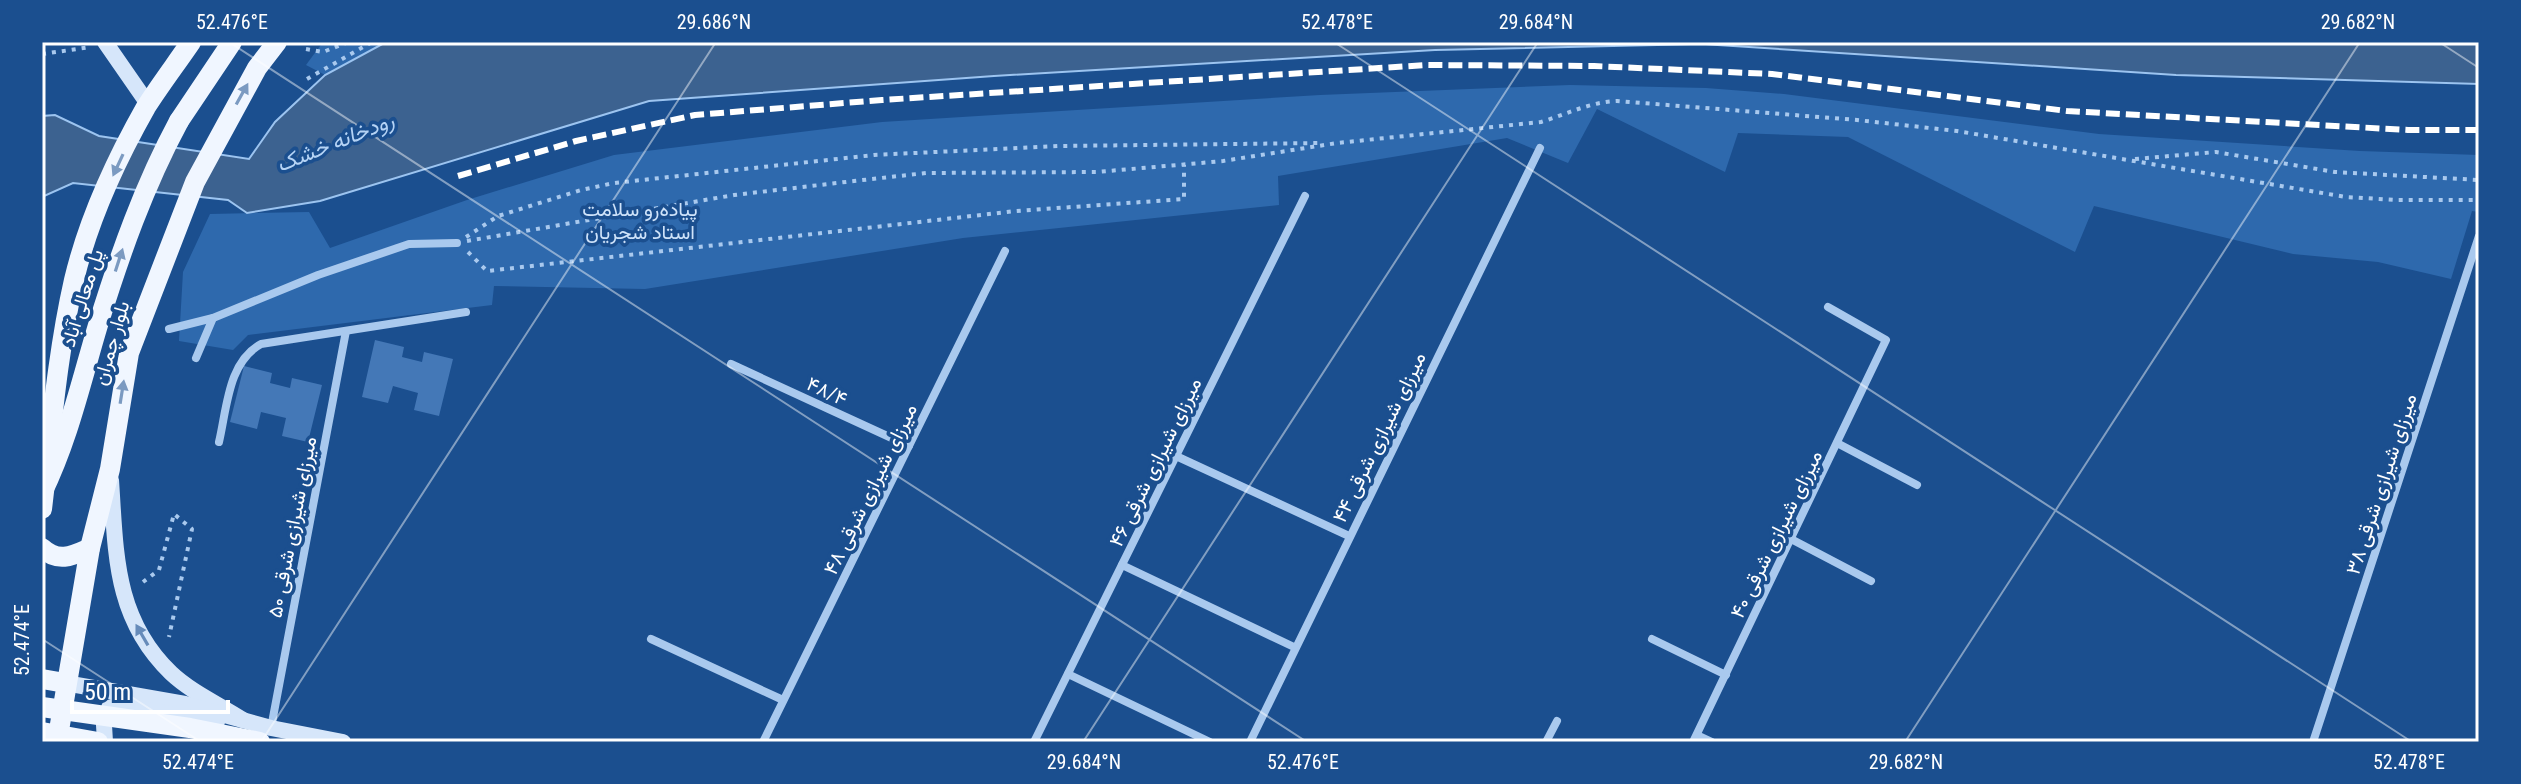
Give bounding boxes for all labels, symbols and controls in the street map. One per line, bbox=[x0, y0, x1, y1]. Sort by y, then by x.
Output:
text: 52.476°E bbox=[196, 10, 268, 34]
text: 29.686°N bbox=[677, 10, 751, 34]
text: 52.478°E bbox=[1301, 10, 1373, 34]
text: 29.684°N bbox=[1499, 10, 1573, 34]
text: 29.682°N bbox=[2321, 10, 2395, 34]
one-way arrow bbox=[235, 83, 249, 105]
water label: رودخانه خشک bbox=[272, 107, 398, 178]
one-way arrow bbox=[111, 153, 125, 177]
park label: پیاده‌رو سلامت استاد شجریان bbox=[582, 197, 698, 245]
street label: پل معالی آباد bbox=[56, 246, 110, 350]
one-way arrow bbox=[114, 248, 126, 272]
street label: بلوار چمران bbox=[88, 298, 136, 388]
street label: ۴۴ میرزای شیرازی شرقی bbox=[1327, 348, 1432, 527]
street label: ۴۸/۴ bbox=[803, 371, 851, 411]
street label: ۴۶ میرزای شیرازی شرقی bbox=[1104, 374, 1207, 551]
one-way arrow bbox=[116, 379, 128, 404]
street label: ۳۸ میرزای شیرازی شرقی bbox=[2340, 390, 2423, 578]
street label: ۴۸ میرزای شیرازی شرقی bbox=[818, 400, 923, 579]
street label: ۵۰ میرزای شیرازی شرقی bbox=[263, 434, 322, 620]
street label: ۴۰ میرزای شیرازی شرقی bbox=[1725, 446, 1828, 622]
text: 52.474°E bbox=[10, 604, 34, 676]
one-way arrow bbox=[135, 624, 149, 646]
scale bar bbox=[72, 664, 228, 714]
text: 50 m bbox=[84, 678, 131, 706]
text: 52.474°E bbox=[162, 750, 234, 774]
text: 29.684°N bbox=[1047, 750, 1121, 774]
text: 52.476°E bbox=[1267, 750, 1339, 774]
text: 29.682°N bbox=[1869, 750, 1943, 774]
text: 52.478°E bbox=[2373, 750, 2445, 774]

